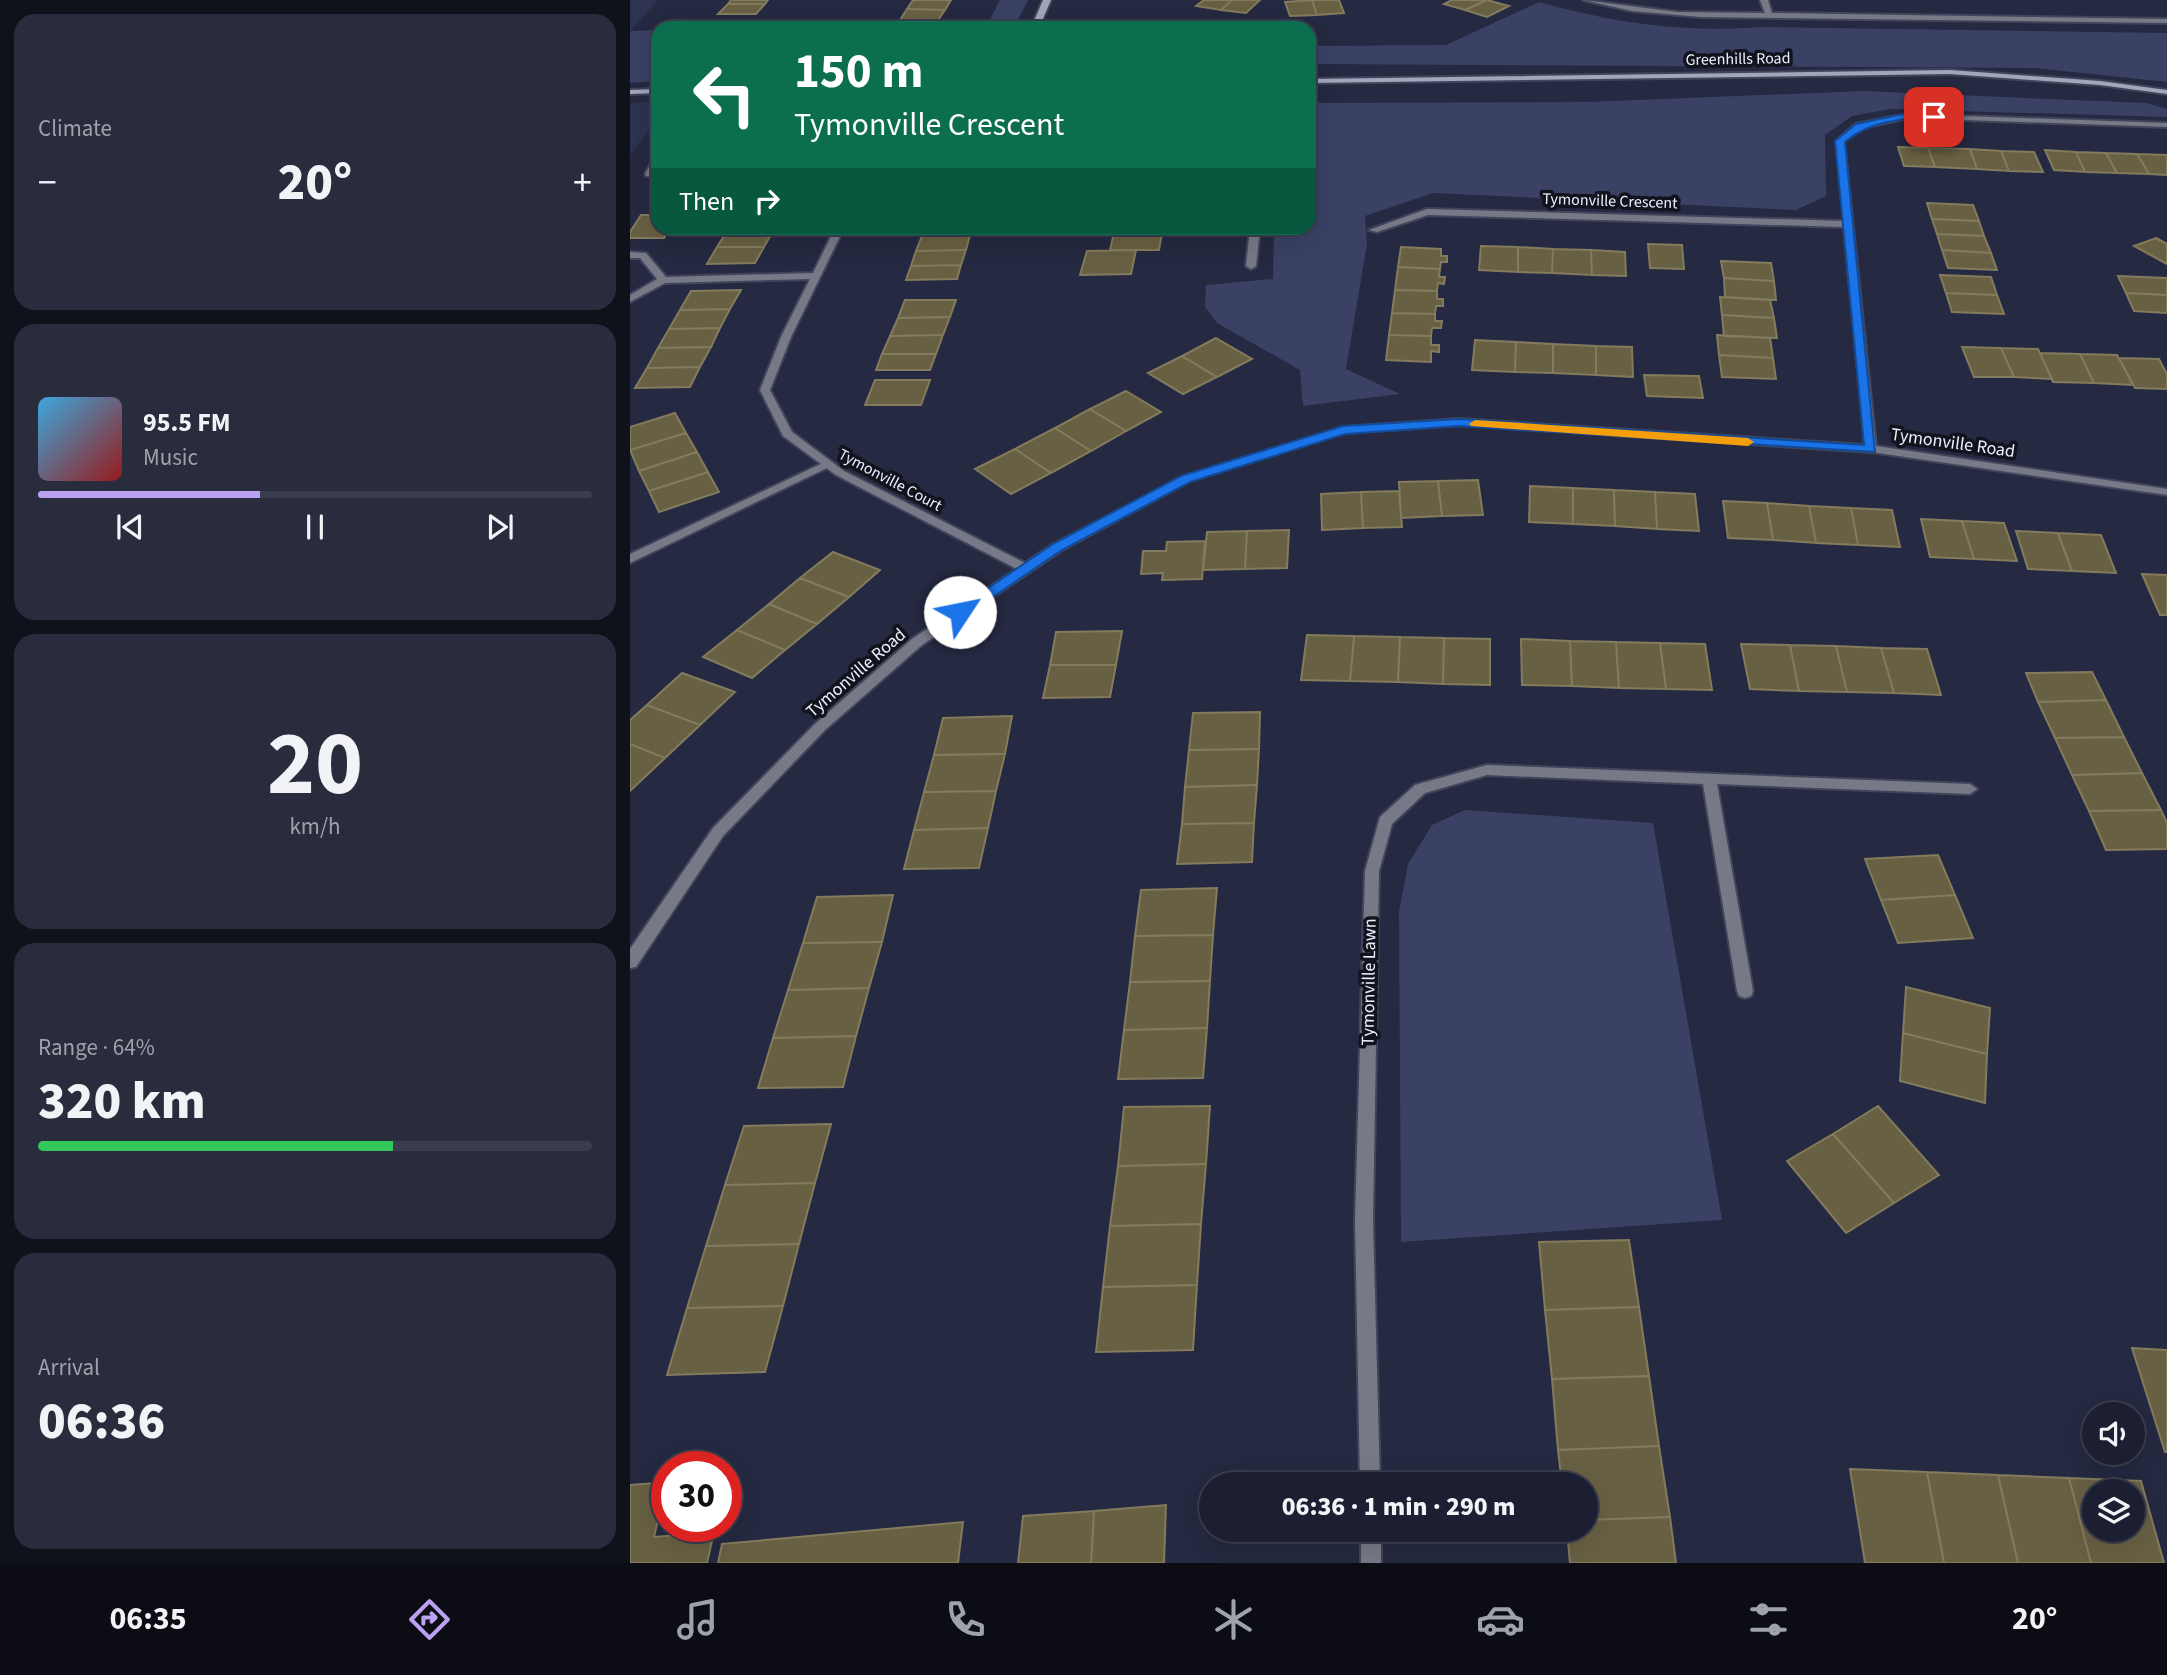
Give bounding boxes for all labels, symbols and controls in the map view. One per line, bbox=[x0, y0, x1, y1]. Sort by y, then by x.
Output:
text: 150 m bbox=[794, 37, 923, 107]
street label: Greenhills Road bbox=[1685, 47, 1791, 71]
icon: left bbox=[679, 49, 770, 140]
pin bbox=[1904, 87, 1964, 147]
icon: arrive bbox=[1915, 98, 1953, 136]
text: Tymonville Crescent bbox=[794, 102, 1064, 148]
text: Climate bbox=[38, 112, 112, 145]
text: 20° bbox=[278, 146, 352, 220]
text: − bbox=[38, 156, 57, 210]
text: + bbox=[573, 156, 592, 210]
icon: right bbox=[748, 182, 786, 220]
text: Then bbox=[679, 183, 734, 220]
street label: Tymonville Crescent bbox=[1542, 188, 1679, 214]
text: 95.5 FM bbox=[143, 404, 231, 441]
street label: Tymonville Road bbox=[1889, 422, 2017, 464]
text: Music bbox=[143, 441, 198, 474]
street label: Tymonville Court bbox=[834, 443, 946, 517]
icon: previous bbox=[111, 508, 149, 546]
icon: pause bbox=[296, 508, 334, 546]
icon: next bbox=[481, 508, 519, 546]
position arrow bbox=[923, 575, 997, 649]
street label: Tymonville Road bbox=[801, 623, 911, 723]
text: 20 bbox=[267, 700, 363, 829]
text: km/h bbox=[289, 810, 341, 843]
street label: Tymonville Lawn bbox=[1355, 918, 1383, 1046]
text: Range · 64% bbox=[38, 1031, 155, 1064]
text: 320 km bbox=[38, 1065, 206, 1139]
text: Arrival bbox=[38, 1351, 100, 1384]
text: 06:36 bbox=[38, 1385, 165, 1459]
map controls bbox=[2082, 1402, 2145, 1542]
button: sound bbox=[2082, 1402, 2145, 1465]
speed limit sign: 30 bbox=[651, 1451, 742, 1542]
button: layers bbox=[2082, 1479, 2145, 1542]
text: 06:36 · 1 min · 290 m bbox=[1282, 1488, 1515, 1525]
icon: directions bbox=[405, 1595, 454, 1644]
icon: music bbox=[673, 1595, 722, 1644]
icon: phone bbox=[941, 1595, 990, 1644]
icon: climate bbox=[1209, 1595, 1258, 1644]
icon: car bbox=[1476, 1595, 1525, 1644]
icon: filters bbox=[1744, 1595, 1793, 1644]
text: 06:35 bbox=[109, 1596, 187, 1642]
text: 20° bbox=[2012, 1596, 2058, 1642]

